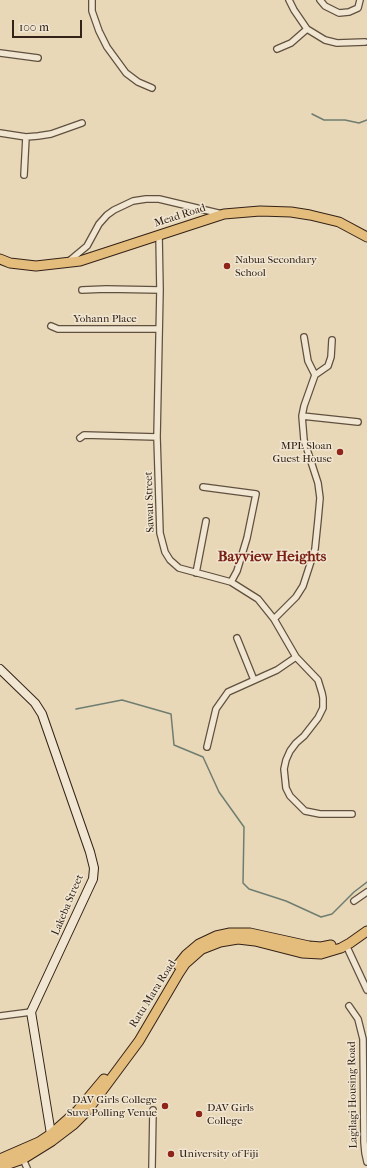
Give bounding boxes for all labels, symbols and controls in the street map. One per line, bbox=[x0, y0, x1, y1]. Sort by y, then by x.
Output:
scale bar bbox=[14, 12, 84, 38]
text: 100 m bbox=[19, 20, 49, 34]
street label: Mead Road bbox=[153, 201, 207, 231]
place label: Nabua Secondary School bbox=[235, 253, 317, 279]
marker: Nabua Secondary School bbox=[222, 261, 232, 271]
street label: Yohann Place bbox=[73, 312, 137, 326]
place label: MPL Sloan Guest House bbox=[272, 439, 332, 465]
marker: MPL Sloan Guest House bbox=[335, 447, 345, 457]
street label: Sawau Street bbox=[142, 471, 158, 533]
district label: Bayview Heights bbox=[218, 548, 326, 566]
street label: Lakeba Street bbox=[49, 873, 87, 937]
street label: Ratu Mara Road bbox=[127, 958, 179, 1030]
street label: Lagilagi Housing Road bbox=[345, 1041, 361, 1149]
place label: DAV Girls College Suva Polling Venue bbox=[67, 1093, 157, 1119]
marker: DAV Girls College Suva Polling Venue bbox=[160, 1101, 170, 1111]
place label: DAV Girls College bbox=[207, 1101, 254, 1127]
marker: DAV Girls College bbox=[194, 1109, 204, 1119]
place label: University of Fiji bbox=[179, 1147, 258, 1161]
marker: University of Fiji bbox=[166, 1149, 176, 1159]

